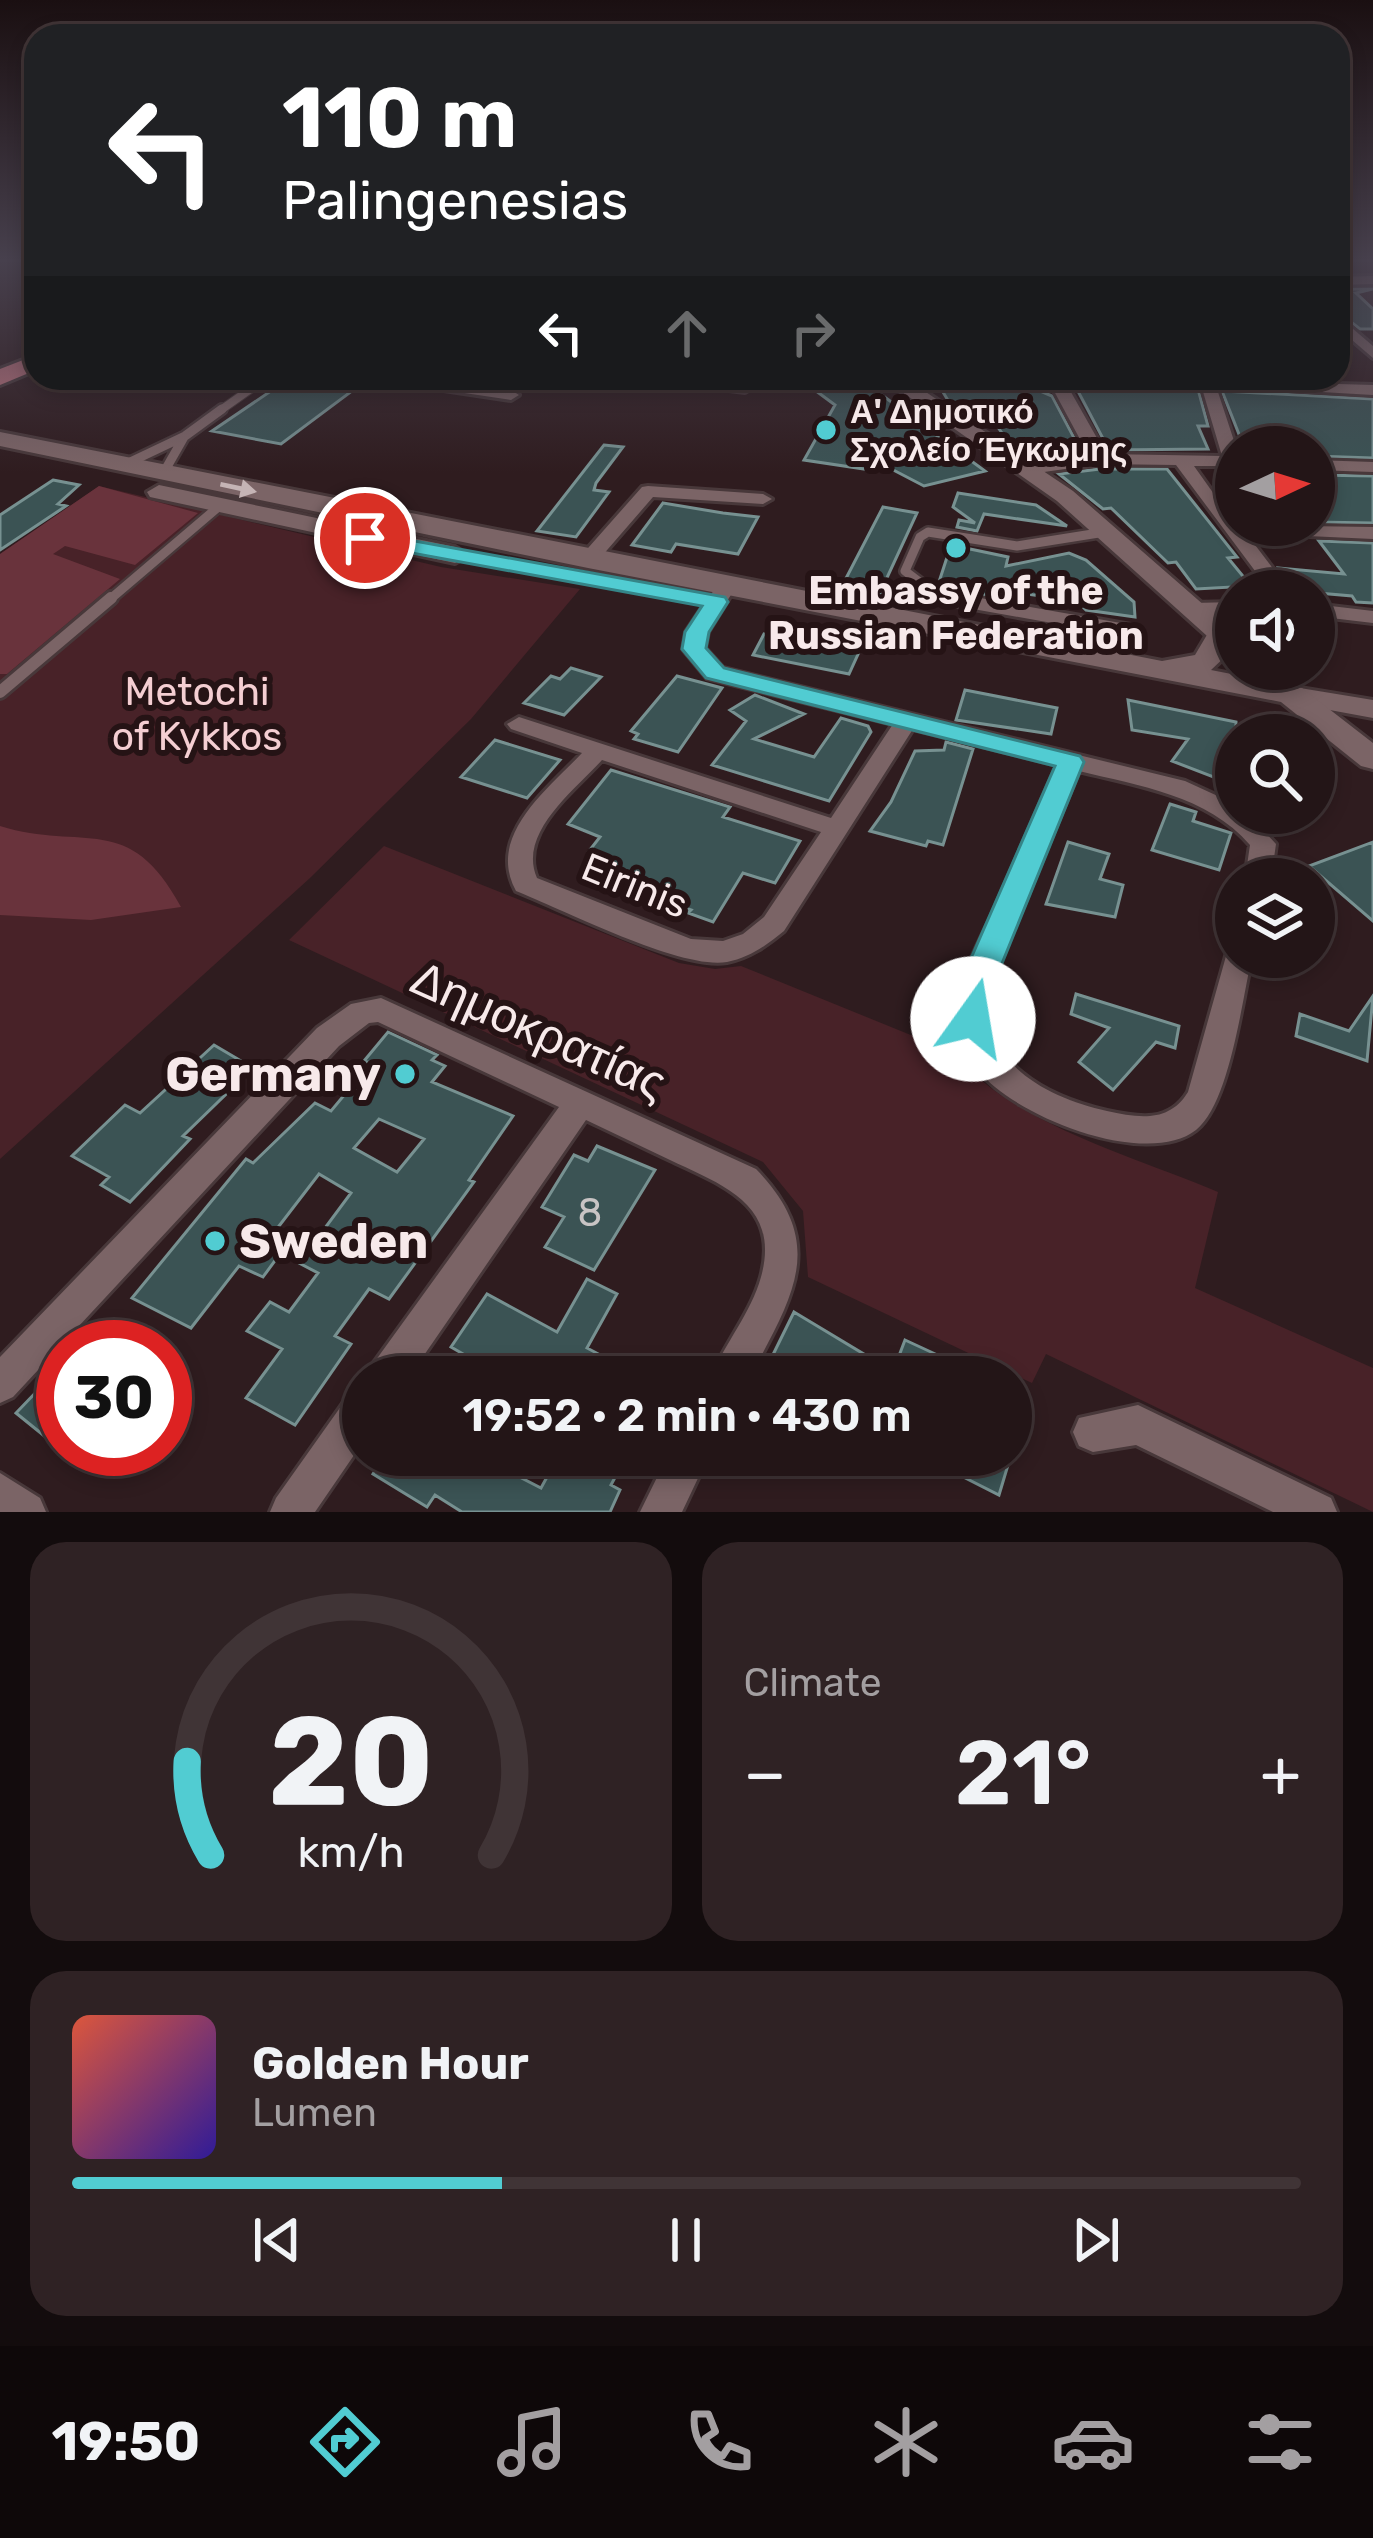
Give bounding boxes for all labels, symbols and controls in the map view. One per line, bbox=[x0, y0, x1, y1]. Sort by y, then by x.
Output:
text: 110 m bbox=[282, 68, 517, 168]
icon: left bbox=[84, 72, 240, 228]
text: Palingenesias bbox=[282, 169, 628, 233]
icon: left bbox=[528, 300, 594, 366]
icon: ahead bbox=[654, 300, 720, 366]
icon: right bbox=[780, 300, 846, 366]
place label: Α' Δημοτικό Σχολείο Έγκωμης bbox=[850, 392, 1127, 469]
marker: Α' Δημοτικό Σχολείο Έγκωμης bbox=[813, 417, 839, 443]
north arrow bbox=[1215, 426, 1335, 546]
map controls bbox=[1215, 426, 1335, 978]
one-way arrow bbox=[220, 479, 257, 498]
pin bbox=[314, 487, 416, 589]
icon: arrive bbox=[332, 505, 398, 571]
marker: Embassy of the Russian Federation bbox=[943, 535, 969, 561]
place label: Embassy of the Russian Federation bbox=[768, 568, 1144, 659]
button: sound bbox=[1215, 570, 1335, 690]
park label: Metochi of Kykkos bbox=[112, 669, 282, 760]
button: search bbox=[1215, 714, 1335, 834]
street label: Eirinis bbox=[575, 844, 694, 928]
button: layers bbox=[1215, 858, 1335, 978]
street label: Δημοκρατίας bbox=[403, 949, 675, 1112]
position arrow bbox=[910, 956, 1036, 1082]
place label: Germany bbox=[165, 1046, 381, 1103]
marker: Germany bbox=[392, 1061, 418, 1087]
house number: 8 bbox=[578, 1190, 602, 1236]
place label: Sweden bbox=[239, 1213, 428, 1270]
marker: Sweden bbox=[202, 1228, 228, 1254]
speed limit sign: 30 bbox=[36, 1320, 192, 1476]
text: 19:52 · 2 min · 430 m bbox=[462, 1389, 912, 1442]
text: Climate bbox=[744, 1660, 882, 1706]
text: 20 bbox=[268, 1687, 434, 1835]
text: 21° bbox=[955, 1720, 1091, 1827]
text: − bbox=[744, 1734, 786, 1813]
text: + bbox=[1260, 1734, 1301, 1813]
text: km/h bbox=[297, 1826, 404, 1877]
text: Golden Hour bbox=[252, 2037, 529, 2090]
text: Lumen bbox=[252, 2090, 377, 2136]
icon: previous bbox=[244, 2207, 310, 2273]
icon: pause bbox=[653, 2207, 719, 2273]
icon: next bbox=[1063, 2207, 1129, 2273]
icon: directions bbox=[303, 2400, 387, 2484]
icon: music bbox=[490, 2400, 574, 2484]
icon: phone bbox=[677, 2400, 761, 2484]
icon: climate bbox=[864, 2400, 948, 2484]
icon: car bbox=[1051, 2400, 1135, 2484]
icon: filters bbox=[1238, 2400, 1322, 2484]
text: 19:50 bbox=[51, 2410, 200, 2474]

